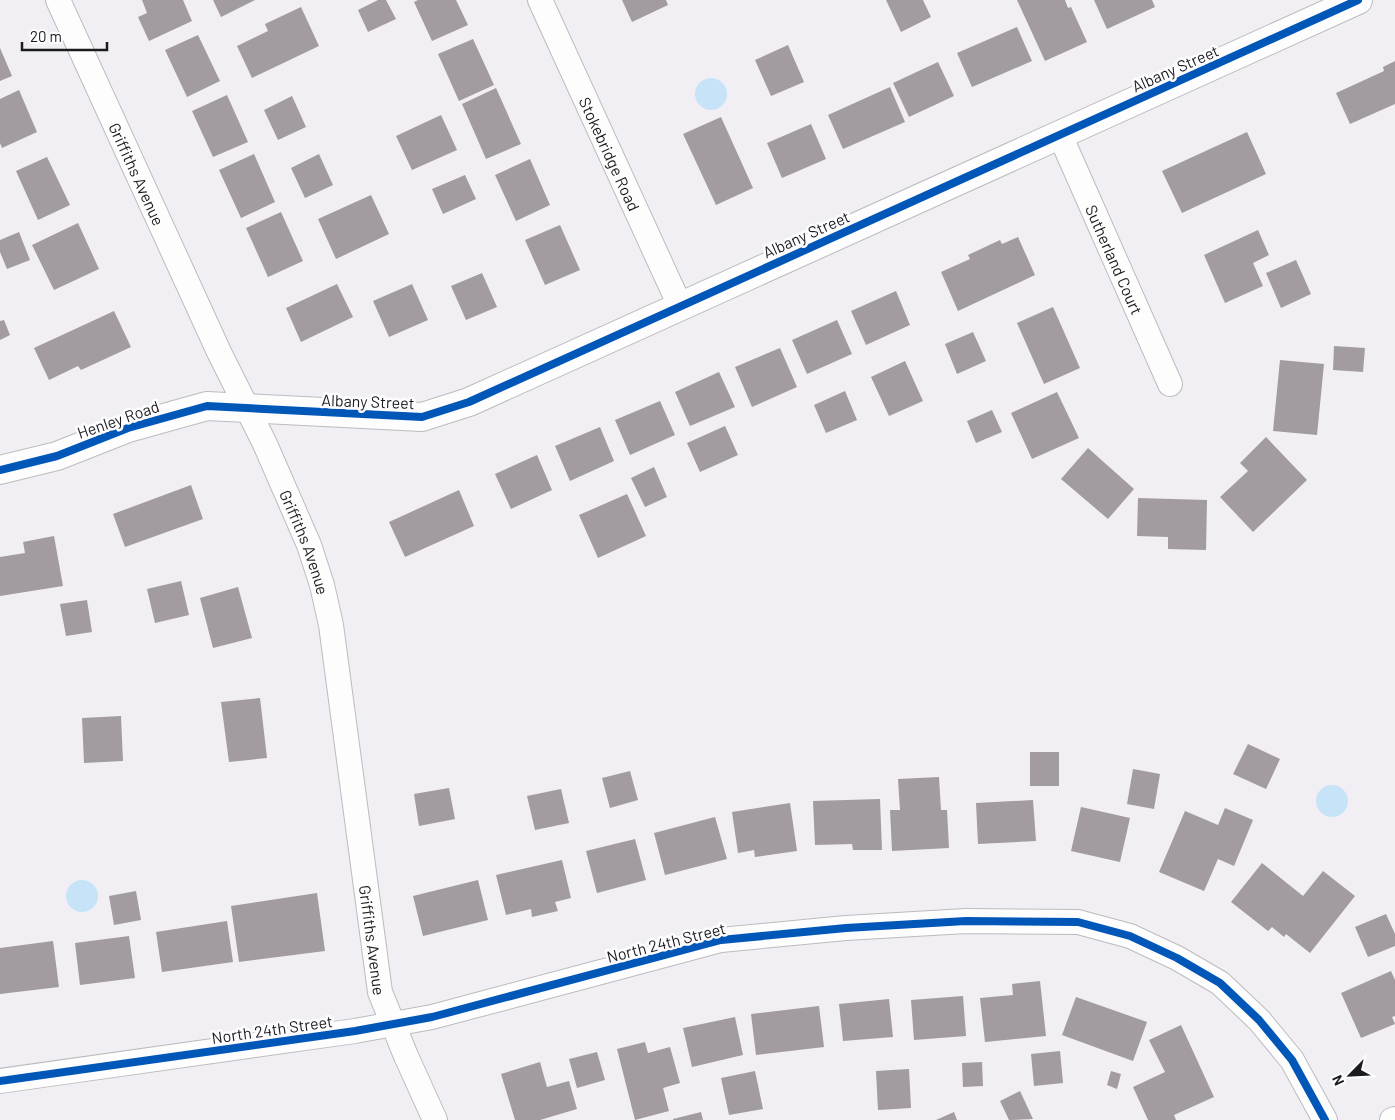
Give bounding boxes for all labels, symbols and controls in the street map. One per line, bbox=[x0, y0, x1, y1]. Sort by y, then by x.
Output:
scale bar bbox=[22, 20, 108, 52]
text: 20 m bbox=[30, 27, 62, 45]
street label: Albany Street bbox=[1129, 40, 1221, 96]
street label: Stokebridge Road bbox=[576, 94, 645, 214]
street label: Griffiths Avenue bbox=[106, 119, 169, 228]
street label: Sutherland Court bbox=[1082, 202, 1147, 317]
street label: Albany Street bbox=[760, 206, 852, 262]
street label: Albany Street bbox=[321, 390, 415, 412]
street label: Henley Road bbox=[74, 396, 162, 442]
street label: Griffiths Avenue bbox=[276, 487, 333, 596]
street label: Griffiths Avenue bbox=[356, 884, 390, 996]
street label: North 24th Street bbox=[605, 918, 727, 966]
street label: North 24th Street bbox=[210, 1011, 334, 1047]
north arrow bbox=[1325, 1050, 1375, 1100]
text: N bbox=[1328, 1073, 1347, 1088]

